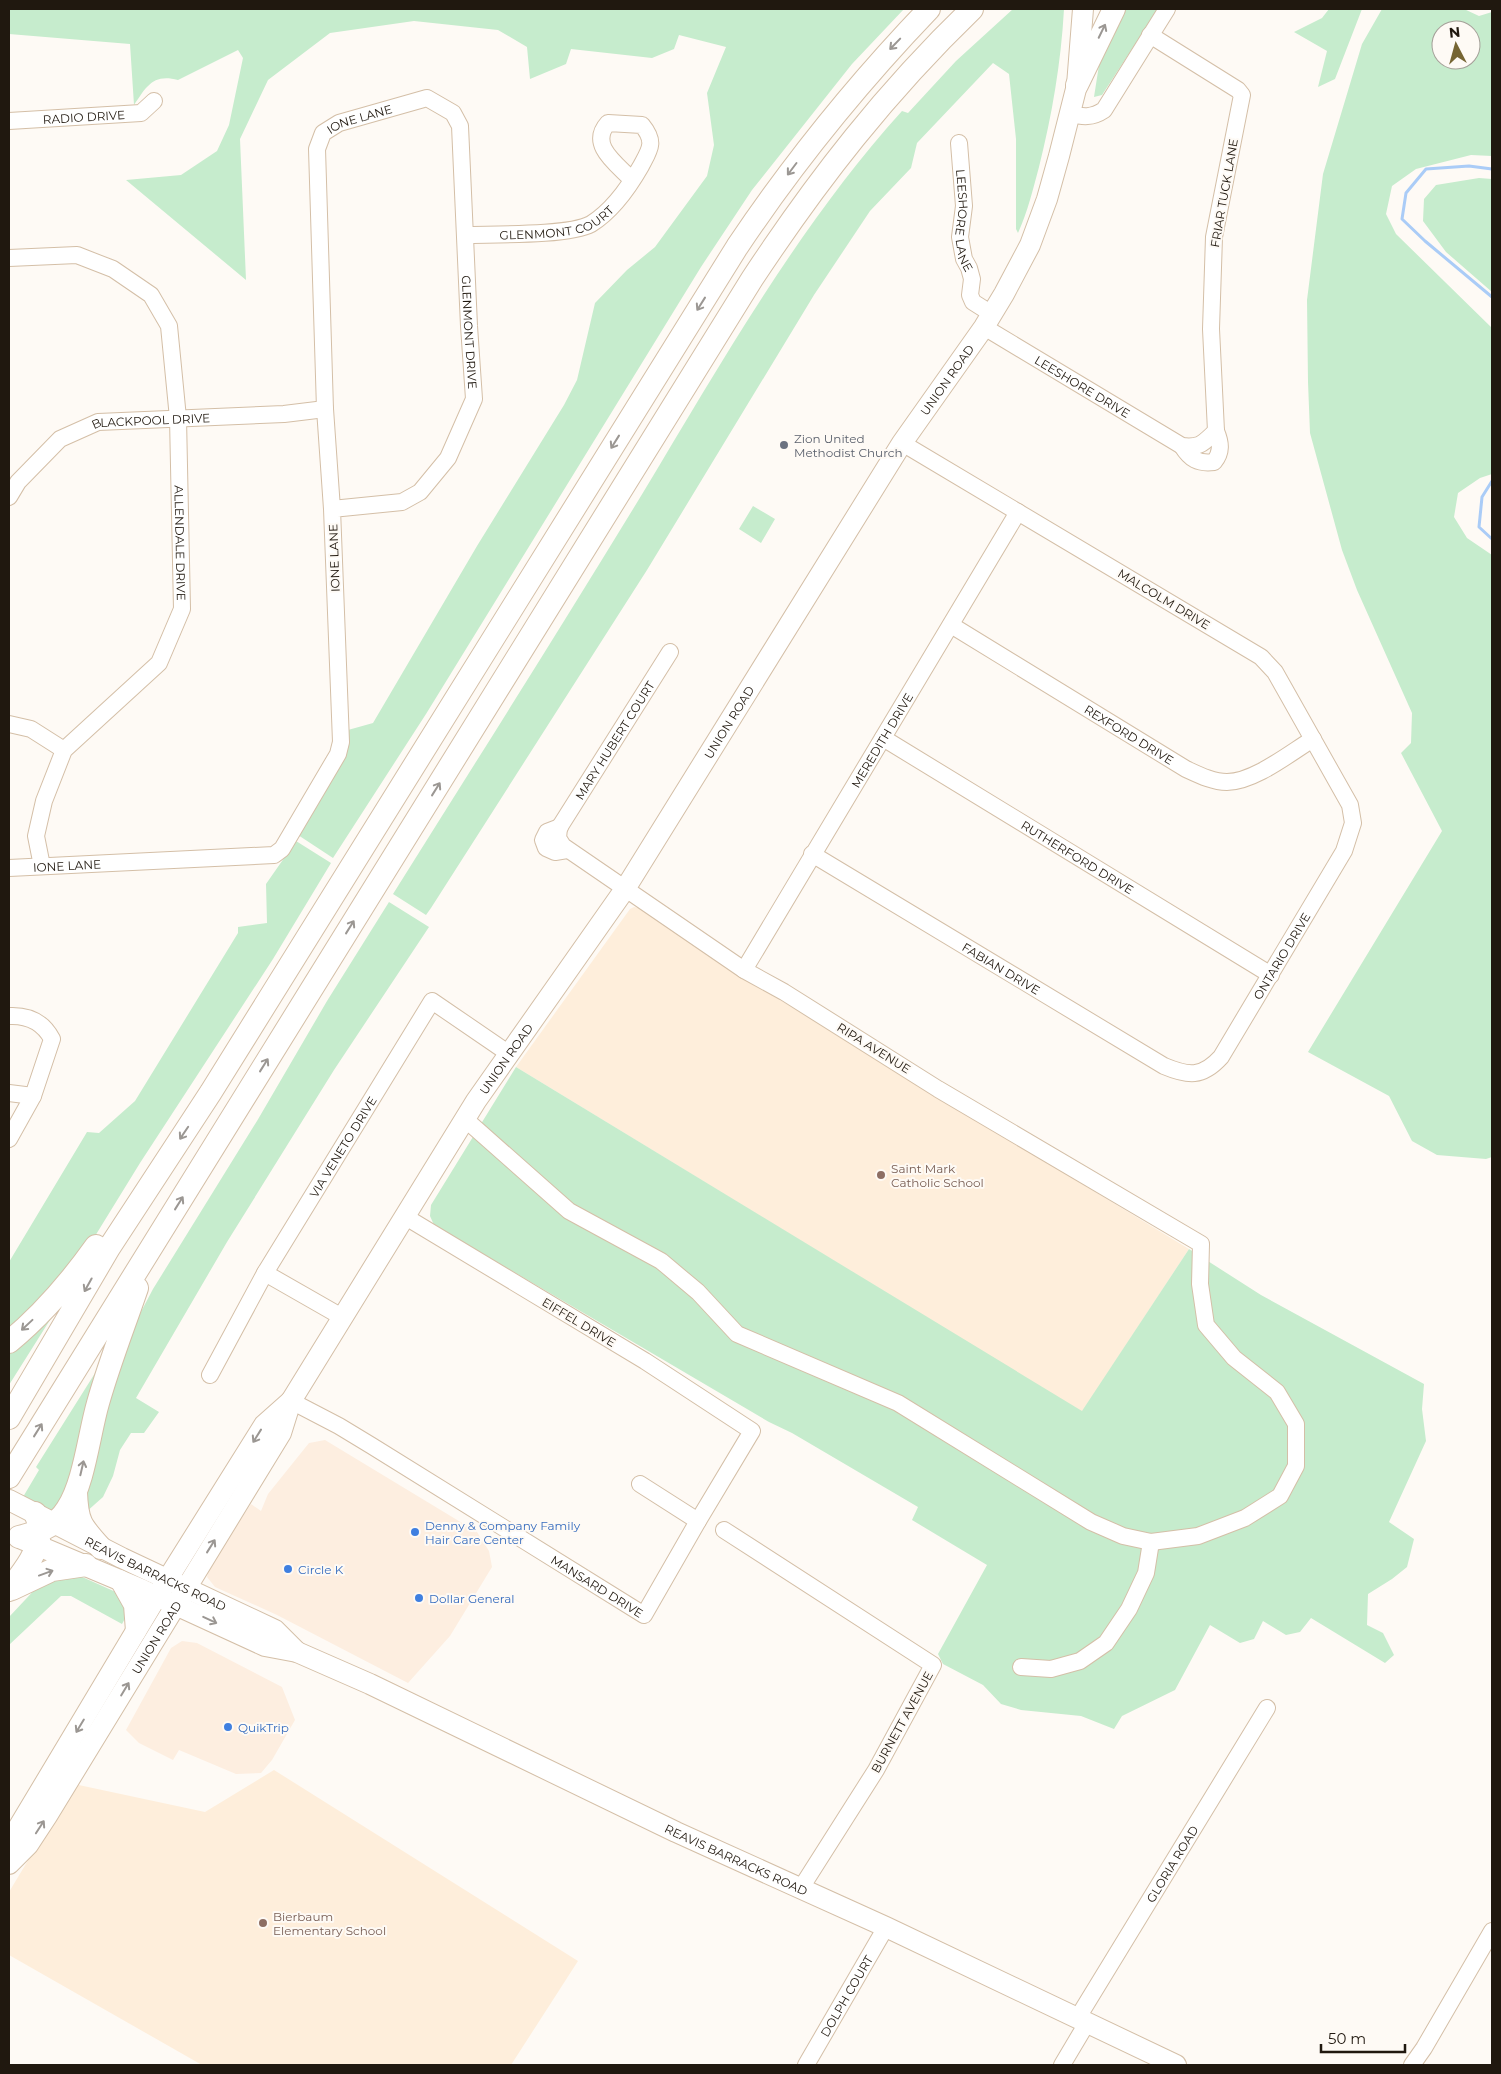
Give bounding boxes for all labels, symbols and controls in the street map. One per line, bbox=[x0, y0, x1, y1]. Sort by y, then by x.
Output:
north arrow bbox=[1431, 20, 1481, 70]
text: N bbox=[1448, 23, 1461, 42]
one-way arrow bbox=[1098, 24, 1108, 39]
one-way arrow bbox=[889, 38, 901, 50]
street label: IONE LANE bbox=[324, 101, 394, 137]
street label: RADIO DRIVE bbox=[42, 106, 125, 126]
street label: FRIAR TUCK LANE bbox=[1207, 137, 1241, 249]
one-way arrow bbox=[786, 162, 797, 175]
street label: LEESHORE LANE bbox=[952, 168, 977, 274]
street label: GLENMONT COURT bbox=[499, 202, 616, 242]
street label: GLENMONT DRIVE bbox=[459, 275, 481, 389]
one-way arrow bbox=[696, 296, 706, 310]
street label: UNION ROAD bbox=[917, 341, 977, 418]
street label: LEESHORE DRIVE bbox=[1032, 352, 1133, 421]
street label: BLACKPOOL DRIVE bbox=[89, 410, 210, 432]
place label: Zion United Methodist Church bbox=[794, 431, 903, 460]
one-way arrow bbox=[610, 434, 620, 448]
marker: Zion United Methodist Church bbox=[778, 439, 790, 451]
street label: ALLENDALE DRIVE bbox=[172, 485, 189, 601]
street label: IONE LANE bbox=[325, 524, 343, 592]
street label: MALCOLM DRIVE bbox=[1115, 566, 1213, 632]
street label: MARY HUBERT COURT bbox=[571, 678, 657, 802]
street label: UNION ROAD bbox=[700, 683, 757, 761]
street label: MEREDITH DRIVE bbox=[847, 690, 916, 790]
street label: REXFORD DRIVE bbox=[1082, 701, 1177, 767]
one-way arrow bbox=[431, 782, 441, 796]
street label: RUTHERFORD DRIVE bbox=[1019, 817, 1137, 897]
street label: IONE LANE bbox=[33, 856, 101, 874]
street label: ONTARIO DRIVE bbox=[1250, 910, 1313, 1002]
one-way arrow bbox=[345, 920, 355, 934]
street label: FABIAN DRIVE bbox=[960, 939, 1043, 997]
street label: RIPA AVENUE bbox=[834, 1019, 914, 1077]
street label: UNION ROAD bbox=[476, 1020, 536, 1097]
one-way arrow bbox=[260, 1058, 270, 1072]
street label: VIA VENETO DRIVE bbox=[306, 1093, 379, 1200]
one-way arrow bbox=[179, 1126, 189, 1140]
place label: Saint Mark Catholic School bbox=[891, 1161, 984, 1190]
marker: Saint Mark Catholic School bbox=[875, 1169, 887, 1181]
one-way arrow bbox=[174, 1196, 184, 1210]
one-way arrow bbox=[83, 1278, 93, 1293]
street label: EIFFEL DRIVE bbox=[539, 1294, 619, 1350]
one-way arrow bbox=[20, 1319, 33, 1331]
one-way arrow bbox=[33, 1423, 43, 1437]
one-way arrow bbox=[252, 1428, 262, 1442]
one-way arrow bbox=[78, 1461, 87, 1477]
place label: Denny & Company Family Hair Care Center bbox=[425, 1518, 581, 1547]
marker: Denny & Company Family Hair Care Center bbox=[409, 1526, 421, 1538]
street label: REAVIS BARRACKS ROAD bbox=[82, 1533, 229, 1614]
one-way arrow bbox=[207, 1539, 217, 1553]
street label: MANSARD DRIVE bbox=[548, 1552, 646, 1620]
place label: Circle K bbox=[298, 1562, 344, 1577]
marker: Circle K bbox=[282, 1563, 294, 1575]
one-way arrow bbox=[38, 1568, 53, 1577]
place label: Dollar General bbox=[429, 1591, 514, 1606]
marker: Dollar General bbox=[413, 1592, 425, 1604]
street label: UNION ROAD bbox=[128, 1598, 184, 1677]
one-way arrow bbox=[202, 1616, 217, 1625]
street label: BURNETT AVENUE bbox=[868, 1669, 936, 1775]
one-way arrow bbox=[120, 1682, 130, 1696]
one-way arrow bbox=[74, 1718, 84, 1732]
place label: QuikTrip bbox=[238, 1720, 289, 1735]
marker: QuikTrip bbox=[222, 1721, 234, 1733]
one-way arrow bbox=[34, 1820, 45, 1834]
street label: REAVIS BARRACKS ROAD bbox=[662, 1820, 810, 1898]
street label: GLORIA ROAD bbox=[1143, 1822, 1201, 1905]
place label: Bierbaum Elementary School bbox=[273, 1909, 386, 1938]
marker: Bierbaum Elementary School bbox=[257, 1917, 269, 1929]
street label: DOLPH COURT bbox=[817, 1952, 876, 2039]
scale bar bbox=[1321, 2022, 1405, 2054]
text: 50 m bbox=[1328, 2029, 1366, 2048]

